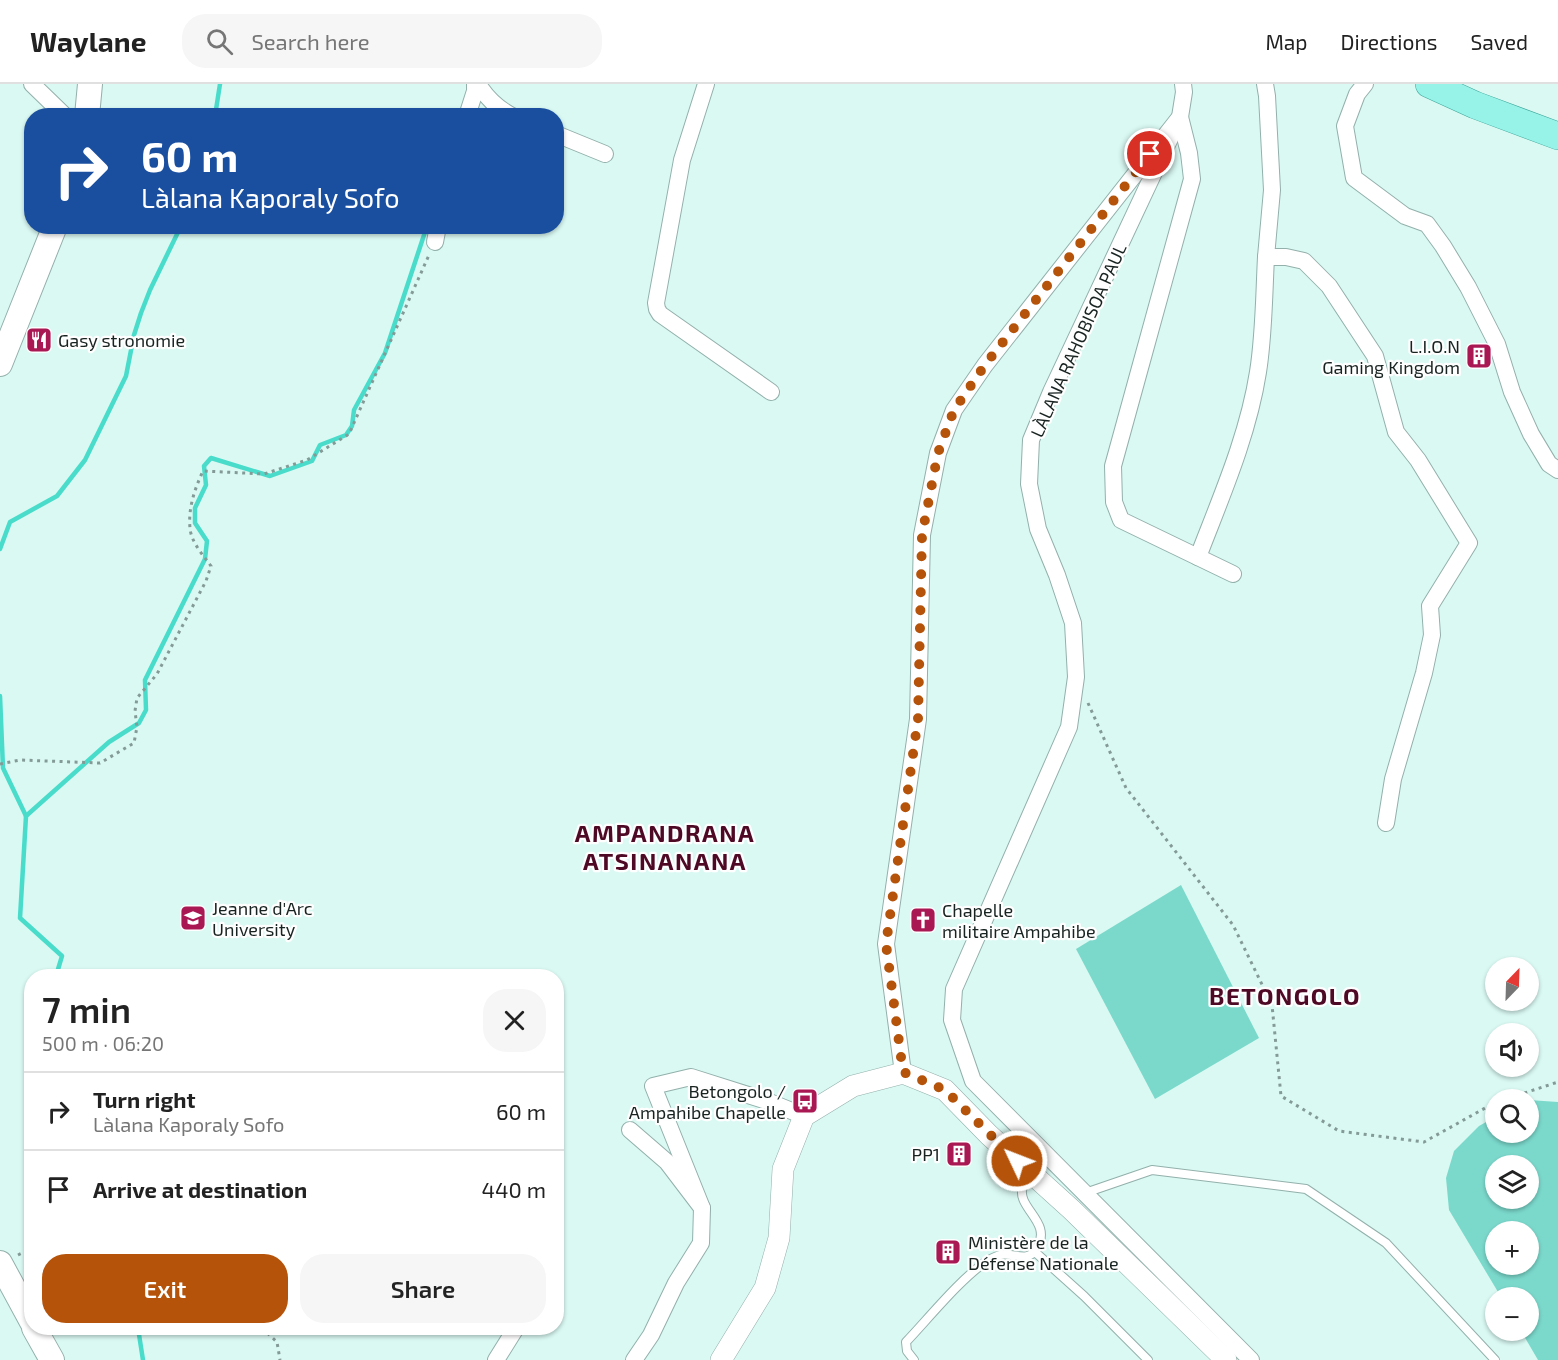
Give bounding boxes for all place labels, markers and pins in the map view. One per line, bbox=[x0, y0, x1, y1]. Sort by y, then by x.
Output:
pin bbox=[1124, 128, 1175, 179]
restaurant icon: Gasy stronomie bbox=[24, 325, 54, 355]
place label: Gasy stronomie bbox=[58, 329, 185, 351]
place label: L.I.O.N Gaming Kingdom bbox=[1322, 335, 1460, 378]
building icon: L.I.O.N Gaming Kingdom bbox=[1464, 341, 1494, 371]
place label: Jeanne d'Arc University bbox=[212, 897, 313, 940]
place label: Chapelle militaire Ampahibe bbox=[942, 899, 1096, 942]
school or university icon: Jeanne d'Arc University bbox=[178, 903, 208, 933]
church icon: Chapelle militaire Ampahibe bbox=[908, 905, 938, 935]
place label: Betongolo / Ampahibe Chapelle bbox=[629, 1080, 786, 1123]
bus stop icon: Betongolo / Ampahibe Chapelle bbox=[790, 1086, 820, 1116]
building icon: PP1 bbox=[944, 1139, 974, 1169]
place label: PP1 bbox=[912, 1143, 940, 1165]
place label: Ministère de la Défense Nationale bbox=[968, 1231, 1119, 1274]
building icon: Ministère de la Défense Nationale bbox=[933, 1237, 963, 1267]

